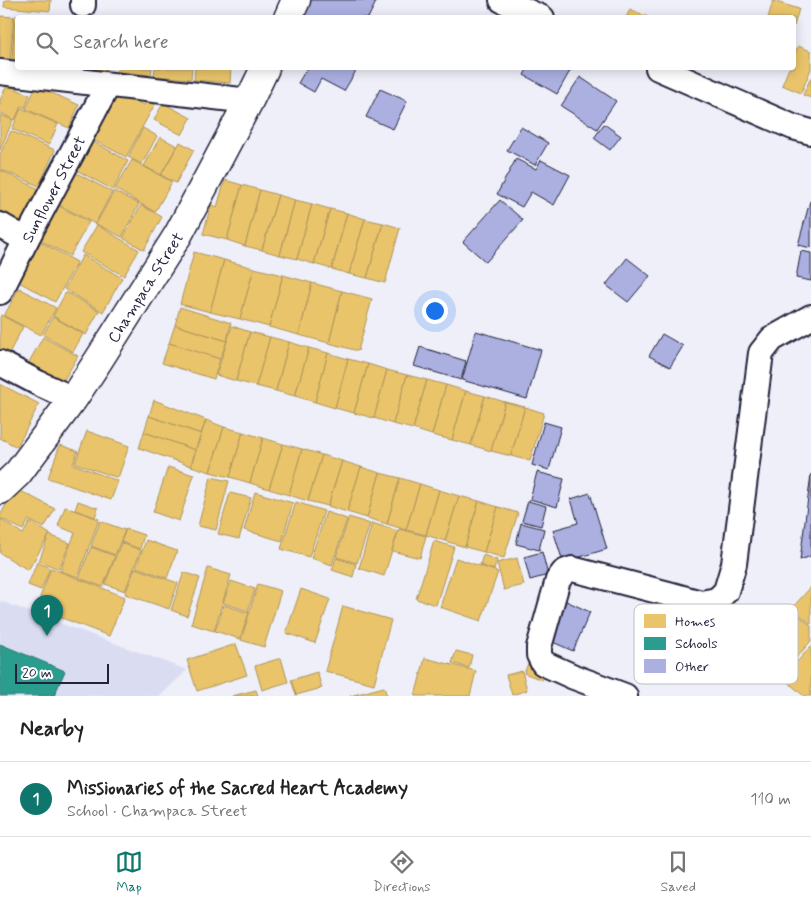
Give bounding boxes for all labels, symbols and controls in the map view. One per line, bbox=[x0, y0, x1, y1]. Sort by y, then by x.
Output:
search box bbox=[15, 15, 796, 70]
icon: search bbox=[33, 29, 61, 57]
text: Search here bbox=[73, 30, 169, 55]
street label: Sunflower Street bbox=[18, 132, 91, 247]
street label: Champaca Street bbox=[103, 228, 189, 347]
your location bbox=[422, 298, 448, 324]
pin: 1 bbox=[31, 595, 63, 636]
legend bbox=[634, 604, 798, 684]
text: Homes bbox=[675, 613, 716, 631]
text: Schools bbox=[675, 635, 718, 653]
text: Other bbox=[675, 658, 709, 676]
scale bar bbox=[15, 661, 109, 684]
text: 20 m bbox=[22, 664, 52, 682]
text: Nearby bbox=[20, 715, 84, 743]
text: Missionaries of the Sacred Heart Academy bbox=[67, 776, 408, 801]
text: 1 bbox=[32, 789, 40, 810]
text: 110 m bbox=[750, 789, 791, 810]
text: School · Champaca Street bbox=[67, 801, 248, 822]
tab: Map bbox=[115, 848, 143, 896]
tab: Directions bbox=[373, 848, 431, 896]
tab: Saved bbox=[661, 848, 696, 896]

